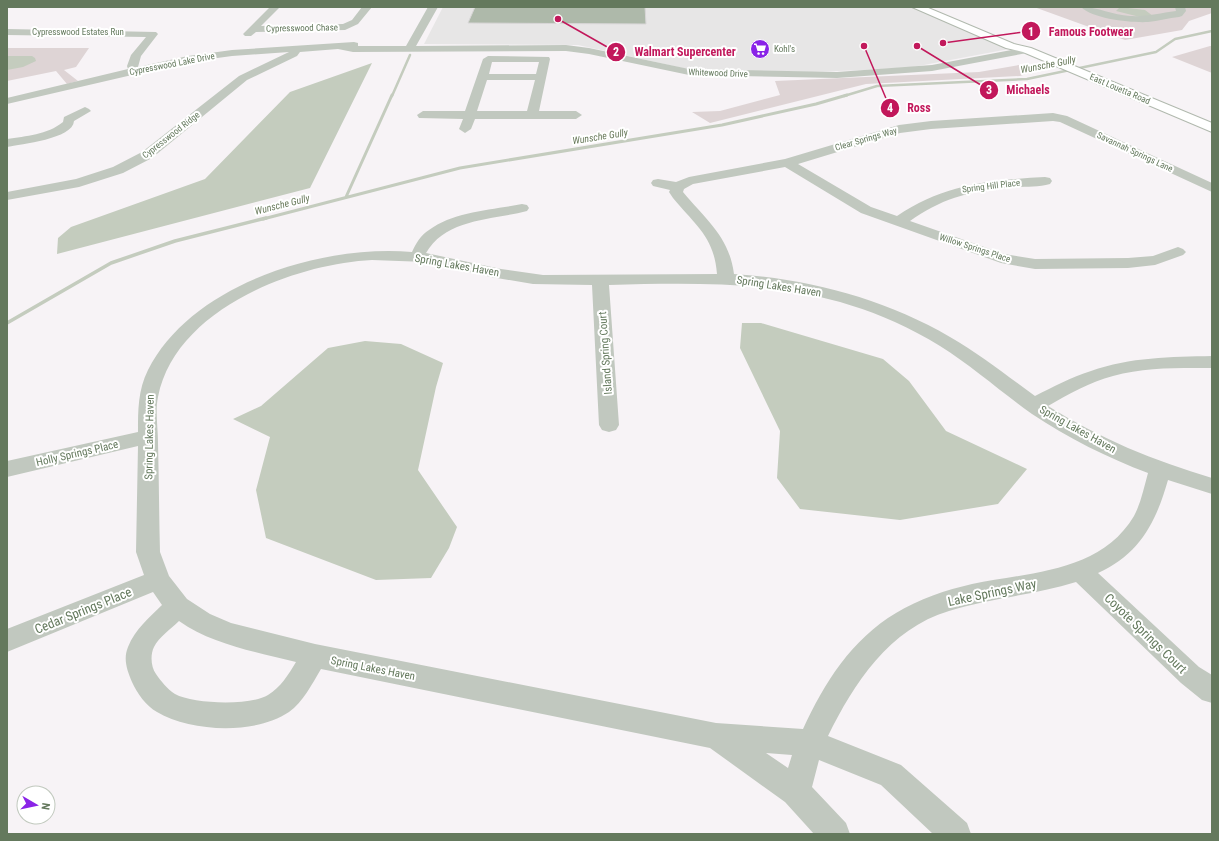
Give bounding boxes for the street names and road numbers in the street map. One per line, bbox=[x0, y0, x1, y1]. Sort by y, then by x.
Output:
street label: Cypresswood Chase bbox=[266, 22, 338, 34]
street label: Cypresswood Estates Run bbox=[32, 27, 124, 37]
street label: Cypresswood Lake Drive bbox=[129, 51, 215, 77]
street label: Whitewood Drive bbox=[688, 67, 748, 79]
street label: East Louetta Road bbox=[1088, 72, 1152, 106]
street label: Cypresswood Ridge bbox=[140, 110, 202, 160]
street label: Clear Springs Way bbox=[834, 125, 898, 153]
street label: Savannah Springs Lane bbox=[1096, 130, 1174, 174]
street label: Spring Hill Place bbox=[961, 177, 1021, 195]
street label: Willow Springs Place bbox=[938, 232, 1012, 264]
street label: Spring Lakes Haven bbox=[414, 252, 500, 279]
street label: Spring Lakes Haven bbox=[736, 273, 822, 300]
street label: Island Spring Court bbox=[596, 311, 615, 395]
street label: Spring Lakes Haven bbox=[142, 394, 157, 480]
street label: Spring Lakes Haven bbox=[1037, 403, 1118, 456]
street label: Holly Springs Place bbox=[35, 438, 119, 469]
street label: Lake Springs Way bbox=[946, 576, 1038, 609]
street label: Cedar Springs Place bbox=[32, 584, 134, 637]
street label: Coyote Springs Court bbox=[1101, 590, 1190, 677]
street label: Spring Lakes Haven bbox=[330, 654, 416, 683]

